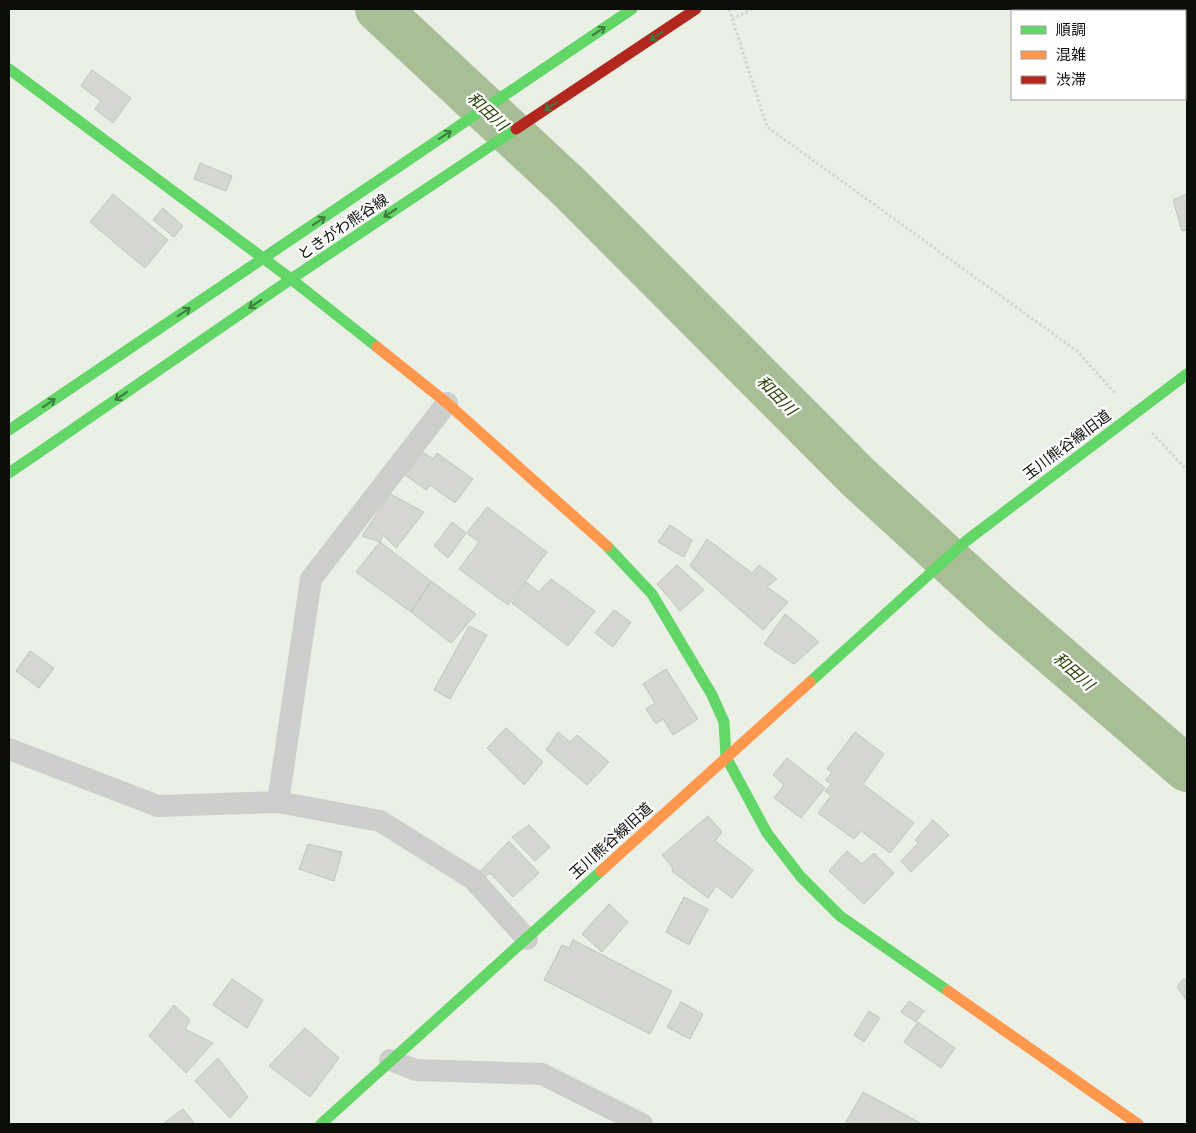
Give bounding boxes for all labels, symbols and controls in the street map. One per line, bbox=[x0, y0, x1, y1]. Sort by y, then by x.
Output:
legend bbox=[1011, 10, 1186, 100]
text: 順調 bbox=[1056, 20, 1086, 40]
one-way arrow bbox=[591, 26, 605, 36]
one-way arrow bbox=[649, 31, 663, 41]
text: 混雑 bbox=[1056, 45, 1086, 65]
text: 渋滞 bbox=[1056, 70, 1086, 90]
water label: 和田川 bbox=[462, 87, 514, 138]
one-way arrow bbox=[544, 100, 558, 111]
one-way arrow bbox=[438, 130, 452, 140]
street label: ときがわ熊谷線 bbox=[294, 189, 392, 265]
one-way arrow bbox=[383, 208, 397, 219]
one-way arrow bbox=[311, 216, 325, 226]
one-way arrow bbox=[248, 299, 262, 309]
one-way arrow bbox=[177, 307, 191, 317]
water label: 和田川 bbox=[752, 371, 802, 422]
one-way arrow bbox=[114, 391, 128, 401]
one-way arrow bbox=[42, 398, 56, 408]
street label: 玉川熊谷線旧道 bbox=[1019, 405, 1115, 485]
water label: 和田川 bbox=[1048, 648, 1100, 697]
street label: 玉川熊谷線旧道 bbox=[565, 798, 657, 884]

